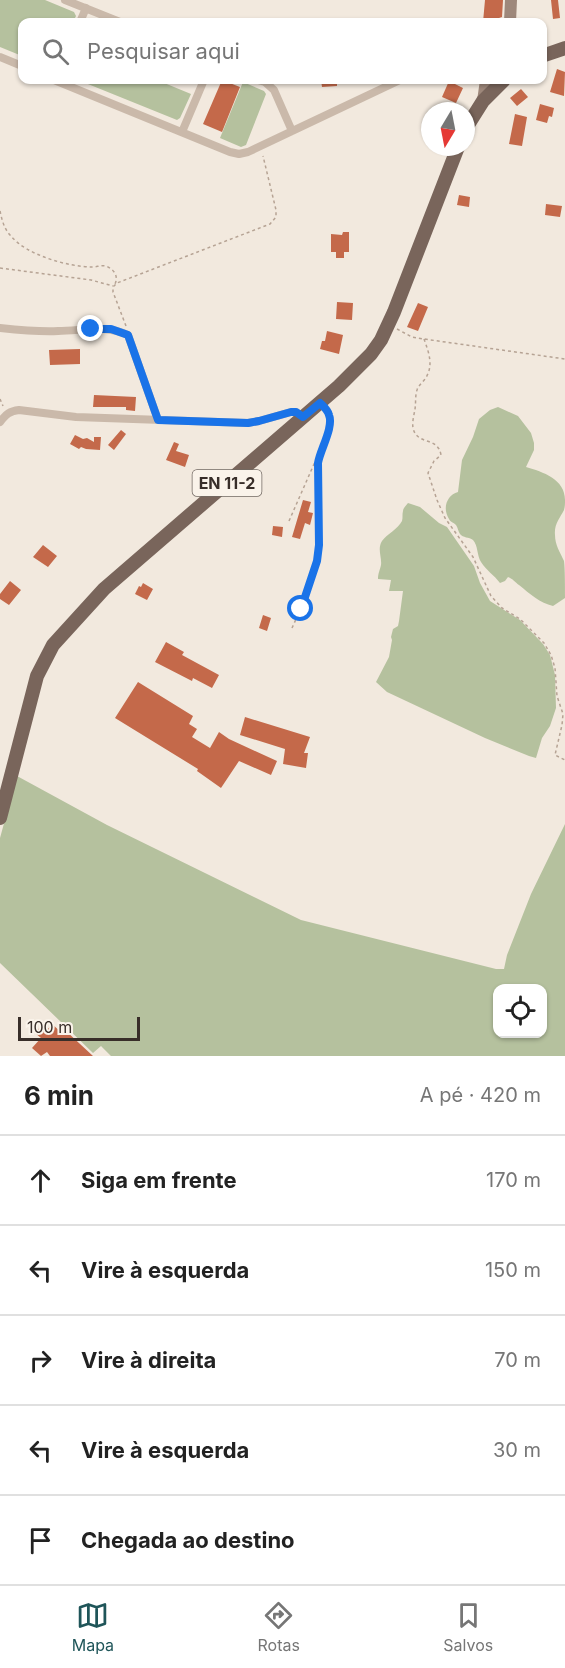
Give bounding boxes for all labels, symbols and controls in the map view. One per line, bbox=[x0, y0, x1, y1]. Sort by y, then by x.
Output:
search box bbox=[18, 18, 547, 84]
icon: search bbox=[39, 35, 72, 68]
text: Pesquisar aqui bbox=[87, 38, 240, 64]
north arrow bbox=[421, 102, 475, 156]
route end bbox=[77, 315, 103, 341]
road number: EN 11-2 bbox=[192, 470, 262, 496]
route start bbox=[287, 595, 313, 621]
map controls bbox=[493, 984, 547, 1038]
button: locate bbox=[493, 984, 547, 1038]
scale bar bbox=[18, 1014, 140, 1042]
text: 100 m bbox=[27, 1017, 72, 1037]
text: 6 min bbox=[24, 1080, 94, 1111]
text: A pé · 420 m bbox=[420, 1083, 541, 1107]
icon: ahead bbox=[24, 1164, 57, 1197]
text: Siga em frente bbox=[81, 1167, 237, 1193]
text: 170 m bbox=[486, 1168, 541, 1192]
icon: left bbox=[24, 1254, 57, 1287]
text: Vire à esquerda bbox=[81, 1257, 249, 1283]
text: 150 m bbox=[485, 1258, 541, 1282]
icon: right bbox=[24, 1344, 57, 1377]
text: Vire à direita bbox=[81, 1347, 216, 1373]
text: 70 m bbox=[494, 1348, 541, 1372]
icon: left bbox=[24, 1434, 57, 1467]
text: Vire à esquerda bbox=[81, 1437, 249, 1463]
text: 30 m bbox=[493, 1438, 541, 1462]
icon: arrive bbox=[24, 1524, 57, 1557]
text: Chegada ao destino bbox=[81, 1527, 295, 1553]
tab: Mapa bbox=[72, 1599, 114, 1655]
tab: Rotas bbox=[258, 1599, 300, 1655]
tab: Salvos bbox=[443, 1599, 493, 1655]

